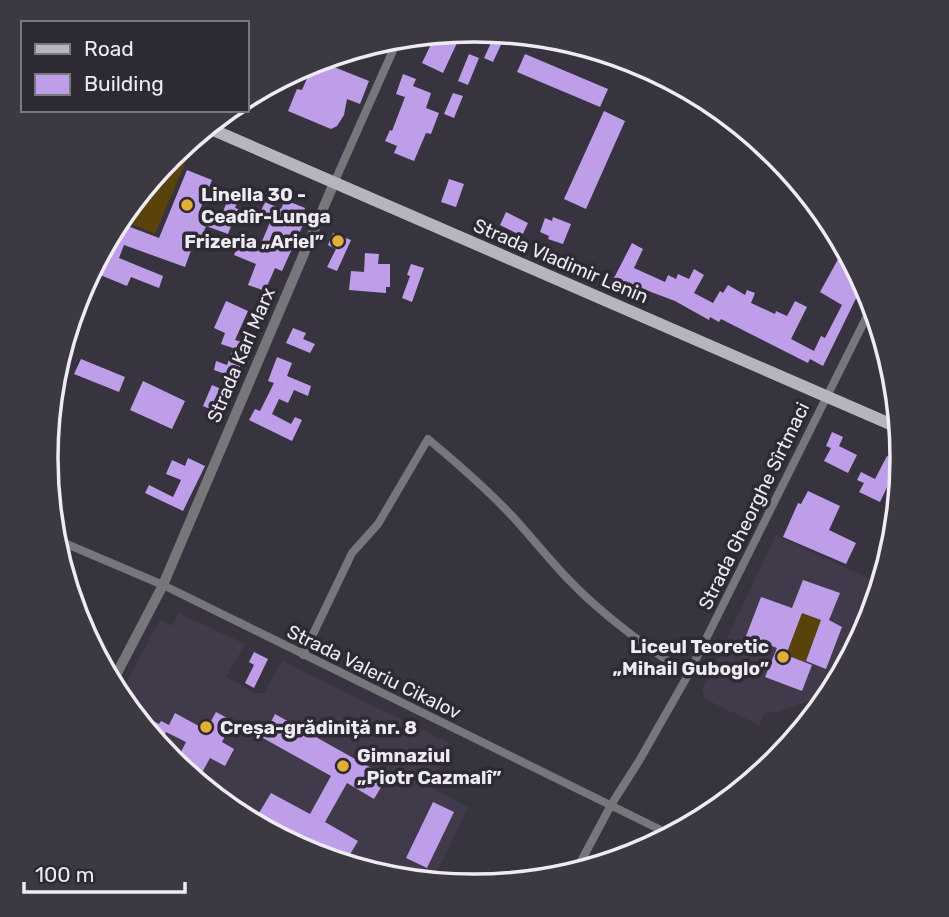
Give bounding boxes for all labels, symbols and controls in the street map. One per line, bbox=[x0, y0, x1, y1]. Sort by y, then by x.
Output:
legend bbox=[21, 21, 248, 112]
text: Road bbox=[84, 36, 134, 61]
text: Building bbox=[84, 71, 164, 96]
place label: Linella 30 - Ceadîr-Lunga bbox=[201, 183, 331, 228]
marker: Linella 30 - Ceadîr-Lunga bbox=[179, 197, 195, 213]
street label: Strada Vladimir Lenin bbox=[470, 214, 652, 308]
place label: Frizeria „Ariel” bbox=[184, 230, 324, 253]
marker: Frizeria „Ariel” bbox=[330, 233, 346, 249]
street label: Strada Karl Marx bbox=[202, 284, 280, 426]
street label: Strada Gheorghe Sîrtmaci bbox=[694, 398, 814, 614]
street label: Strada Valeriu Cikalov bbox=[283, 620, 465, 724]
place label: Liceul Teoretic „Mihail Guboglo” bbox=[613, 635, 769, 680]
marker: Liceul Teoretic „Mihail Guboglo” bbox=[775, 649, 791, 665]
place label: Creșa-grădiniță nr. 8 bbox=[220, 716, 417, 739]
marker: Creșa-grădiniță nr. 8 bbox=[198, 719, 214, 735]
place label: Gimnaziul „Piotr Cazmalî” bbox=[357, 744, 502, 789]
marker: Gimnaziul „Piotr Cazmalî” bbox=[335, 758, 351, 774]
scale bar bbox=[24, 850, 186, 894]
text: 100 m bbox=[35, 862, 94, 887]

